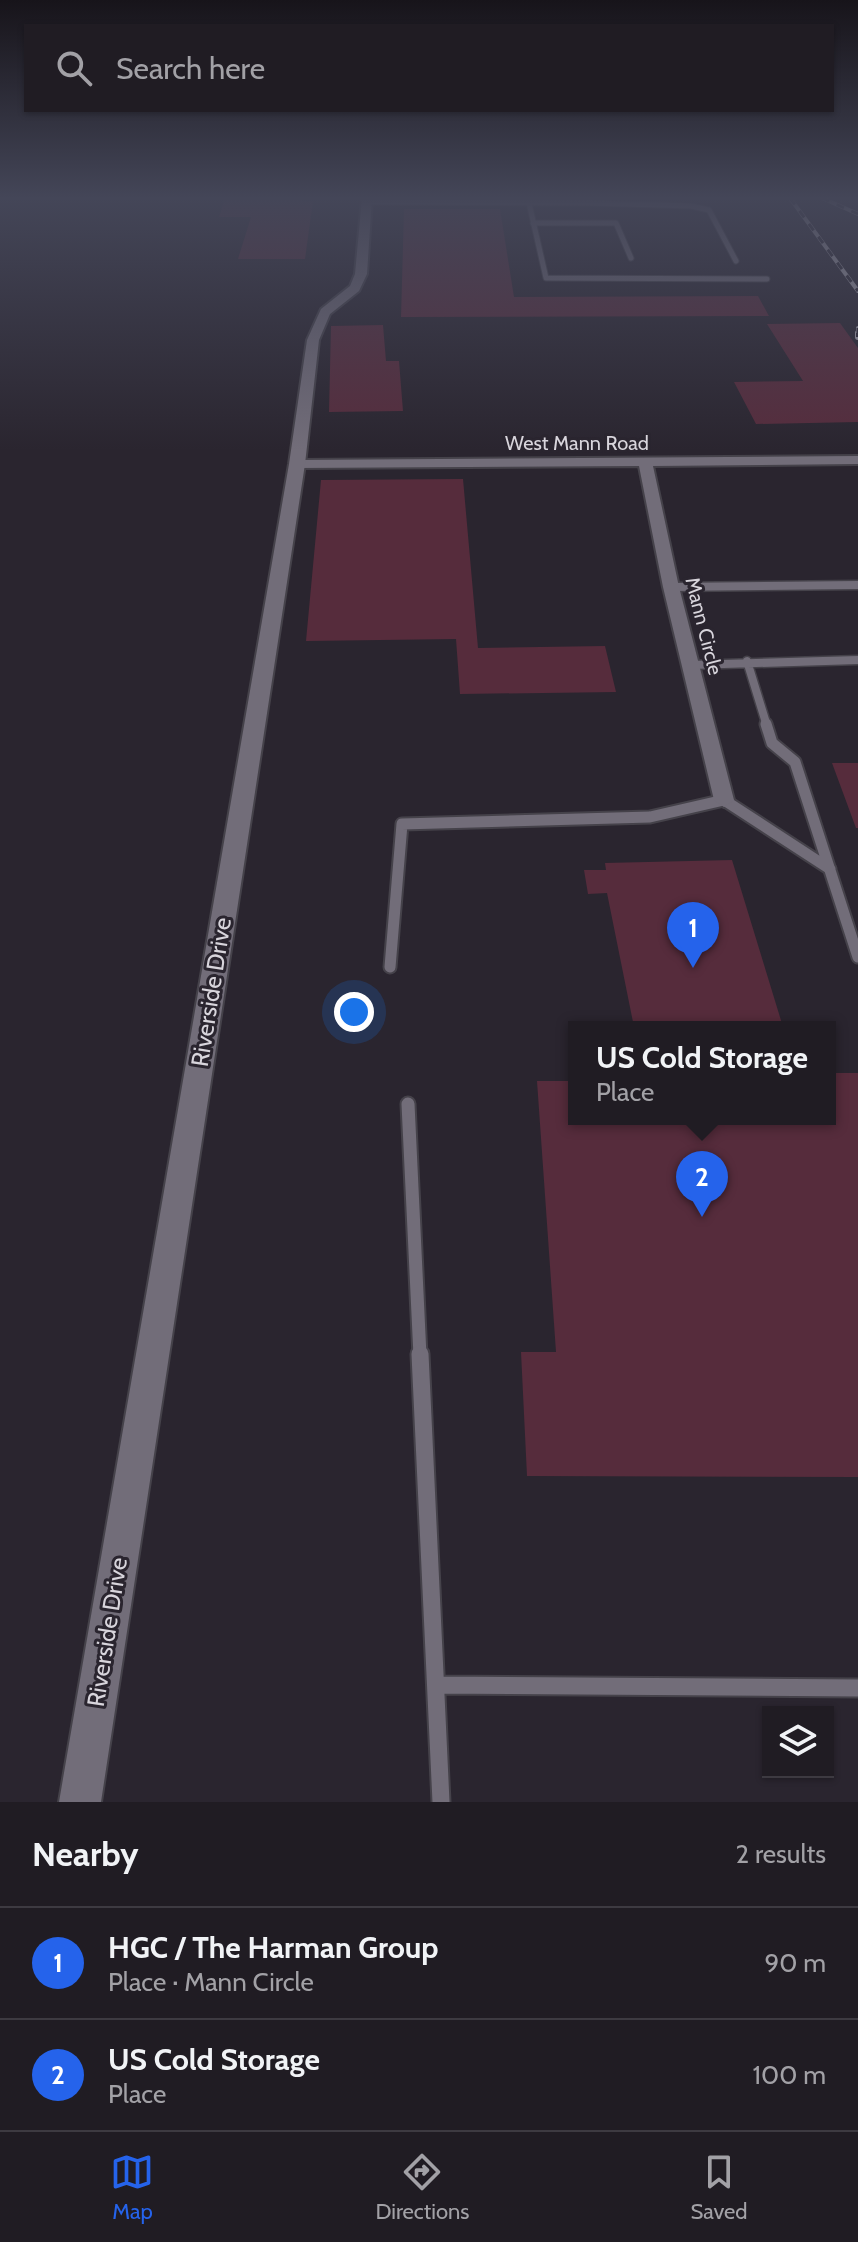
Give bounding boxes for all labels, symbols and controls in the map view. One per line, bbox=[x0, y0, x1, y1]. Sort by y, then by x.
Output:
search box bbox=[24, 24, 834, 112]
icon: search bbox=[52, 46, 96, 90]
text: Search here bbox=[116, 50, 265, 87]
street label: West Mann Road bbox=[505, 431, 649, 455]
street label: Mann Circle bbox=[680, 575, 728, 677]
pin: 1 bbox=[667, 902, 719, 968]
street label: Riverside Drive bbox=[185, 915, 237, 1069]
your location bbox=[334, 992, 374, 1032]
popup bbox=[568, 1021, 836, 1125]
text: US Cold Storage bbox=[596, 1039, 808, 1076]
text: Place bbox=[596, 1076, 654, 1108]
pin: 2 bbox=[676, 1151, 728, 1217]
street label: Riverside Drive bbox=[81, 1555, 133, 1709]
map controls bbox=[762, 1706, 834, 1778]
button: layers bbox=[762, 1706, 834, 1778]
text: Nearby bbox=[32, 1833, 139, 1875]
text: 2 results bbox=[735, 1838, 826, 1870]
text: HGC / The Harman Group bbox=[108, 1929, 438, 1966]
text: 1 bbox=[53, 1947, 63, 1979]
text: 90 m bbox=[764, 1947, 826, 1979]
text: Place · Mann Circle bbox=[108, 1966, 314, 1998]
text: US Cold Storage bbox=[108, 2041, 320, 2078]
text: 2 bbox=[51, 2059, 65, 2091]
text: 100 m bbox=[753, 2059, 826, 2091]
text: Place bbox=[108, 2078, 166, 2110]
tab: Map bbox=[110, 2150, 154, 2225]
tab: Directions bbox=[375, 2150, 469, 2225]
tab: Saved bbox=[690, 2150, 748, 2225]

